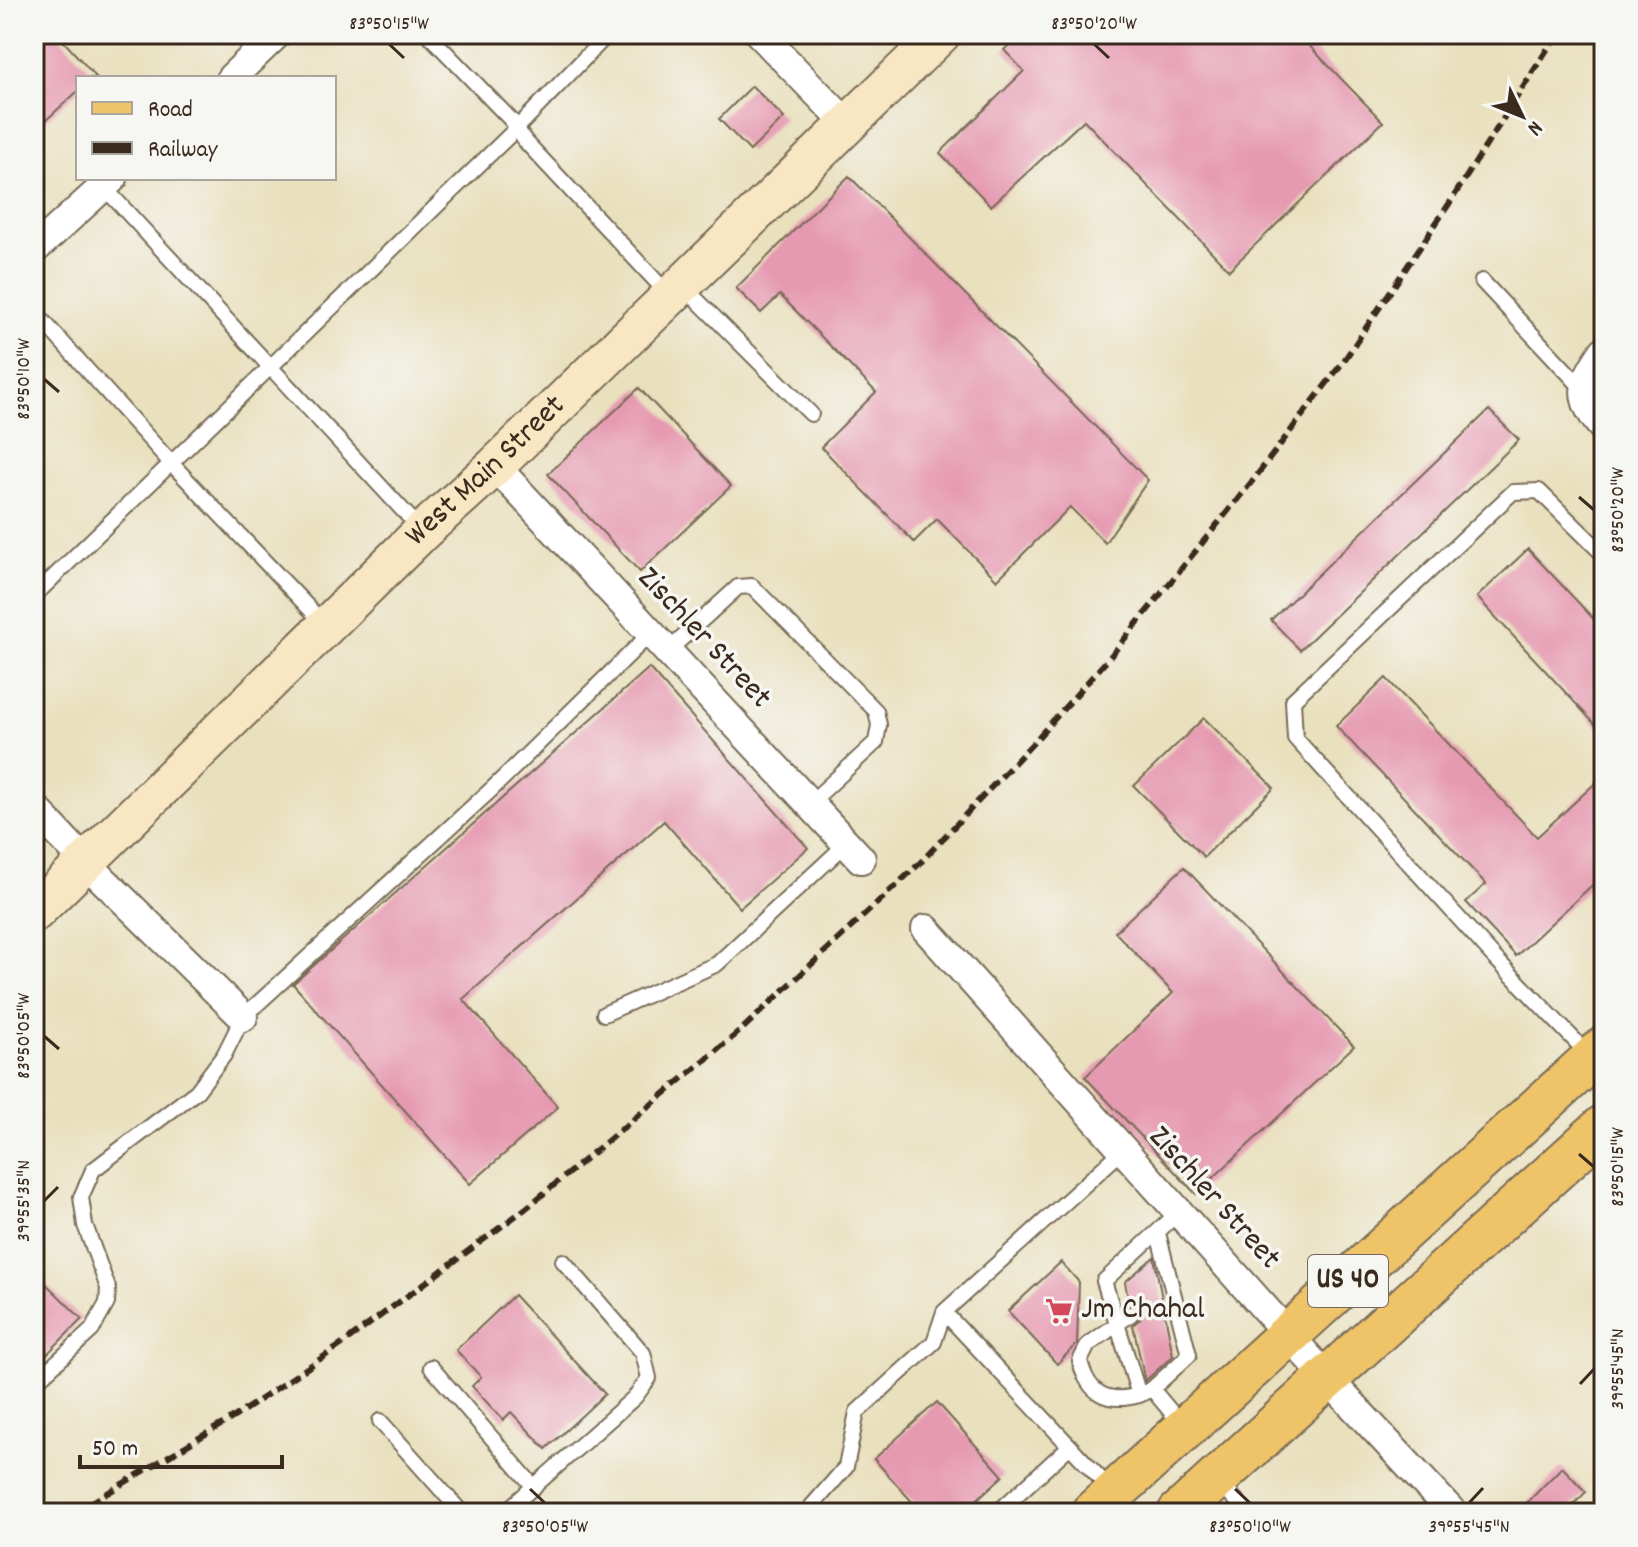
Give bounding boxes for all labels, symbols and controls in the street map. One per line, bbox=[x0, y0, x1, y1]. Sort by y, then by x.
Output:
text: 83°50'15"W bbox=[349, 11, 429, 39]
text: 83°50'20"W bbox=[1051, 11, 1137, 39]
legend bbox=[76, 76, 336, 180]
north arrow bbox=[1482, 76, 1562, 156]
text: Road bbox=[148, 94, 193, 128]
text: N bbox=[1519, 113, 1549, 142]
text: Railway bbox=[148, 134, 219, 168]
text: 83°50'10"W bbox=[11, 338, 39, 420]
street label: West Main Street bbox=[396, 385, 577, 558]
text: 83°50'20"W bbox=[1605, 467, 1633, 553]
street label: Zischler Street bbox=[625, 558, 781, 721]
text: 83°50'05"W bbox=[11, 992, 39, 1079]
street label: Zischler Street bbox=[1136, 1117, 1290, 1281]
text: 83°50'15"W bbox=[1605, 1127, 1633, 1207]
text: 39°55'35"N bbox=[11, 1160, 39, 1242]
road number: US 40 bbox=[1308, 1255, 1388, 1307]
place label: Jm Chahal bbox=[1081, 1288, 1205, 1334]
supermarket icon: Jm Chahal bbox=[1044, 1296, 1074, 1326]
text: 39°55'45"N bbox=[1605, 1328, 1633, 1410]
scale bar bbox=[80, 1419, 282, 1469]
text: 50 m bbox=[92, 1433, 138, 1467]
text: 83°50'05"W bbox=[502, 1514, 589, 1542]
text: 83°50'10"W bbox=[1209, 1514, 1291, 1542]
text: 39°55'45"N bbox=[1428, 1514, 1510, 1542]

